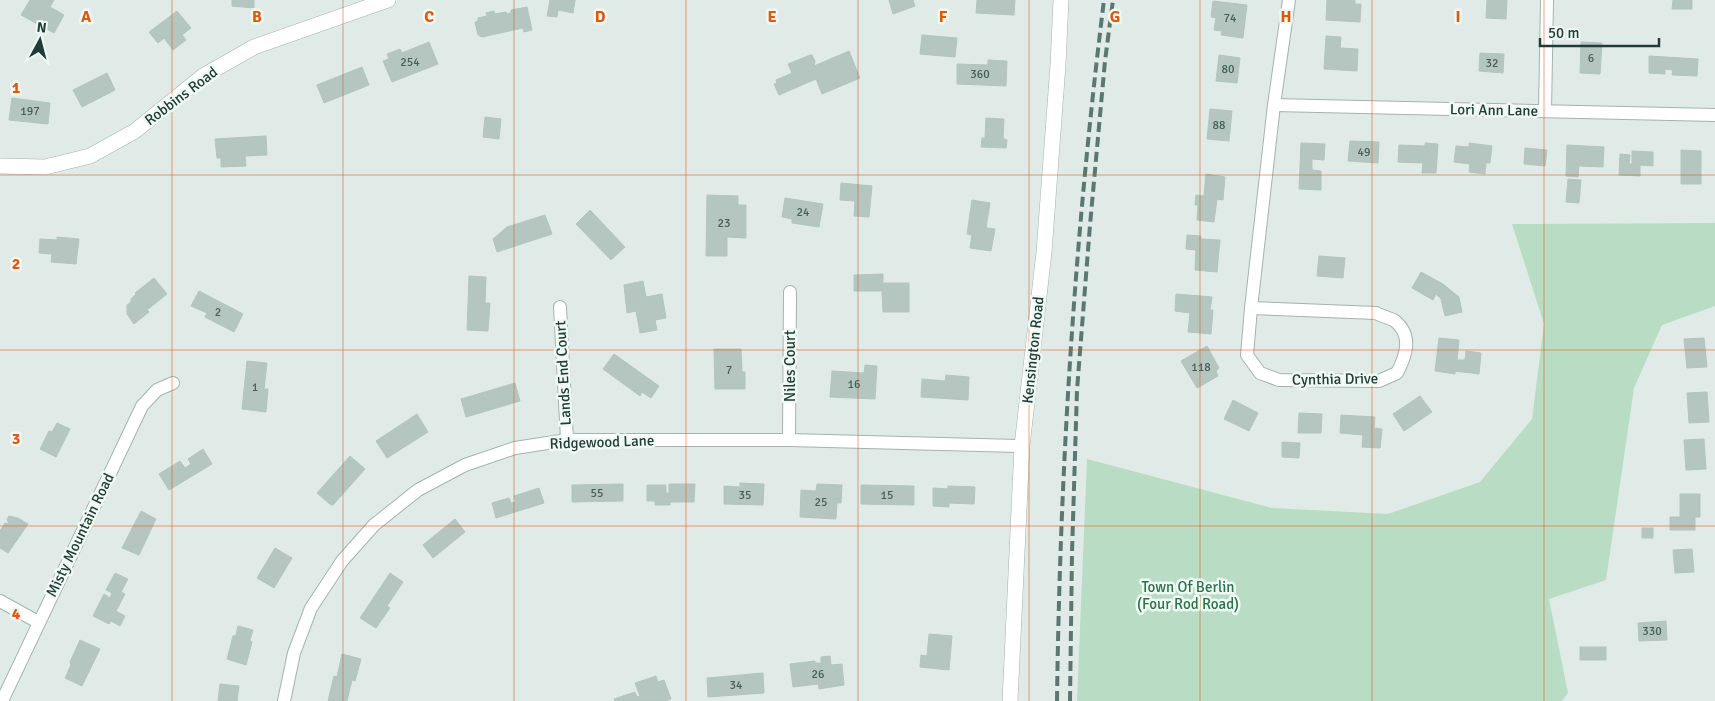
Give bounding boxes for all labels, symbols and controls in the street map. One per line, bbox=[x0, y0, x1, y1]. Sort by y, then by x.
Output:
text: A bbox=[81, 7, 92, 27]
text: B bbox=[252, 7, 262, 27]
text: C bbox=[424, 7, 434, 27]
text: D bbox=[595, 7, 606, 27]
text: E bbox=[767, 7, 777, 27]
text: F bbox=[939, 7, 948, 27]
text: G bbox=[1110, 7, 1120, 27]
text: H bbox=[1281, 7, 1291, 27]
text: I bbox=[1455, 7, 1461, 27]
house number: 74 bbox=[1224, 11, 1237, 26]
north arrow bbox=[15, 15, 65, 65]
scale bar bbox=[1540, 15, 1659, 47]
text: N bbox=[36, 19, 47, 37]
text: 50 m bbox=[1548, 24, 1579, 42]
house number: 6 bbox=[1588, 51, 1594, 66]
house number: 254 bbox=[400, 55, 420, 70]
house number: 32 bbox=[1486, 56, 1498, 71]
house number: 80 bbox=[1222, 62, 1234, 77]
street label: Robbins Road bbox=[141, 63, 221, 129]
house number: 360 bbox=[970, 67, 990, 82]
text: 1 bbox=[12, 78, 21, 98]
street label: Lori Ann Lane bbox=[1450, 100, 1538, 120]
house number: 197 bbox=[20, 104, 40, 119]
house number: 88 bbox=[1213, 118, 1225, 133]
house number: 49 bbox=[1358, 145, 1370, 160]
house number: 24 bbox=[797, 205, 810, 220]
house number: 23 bbox=[718, 216, 730, 231]
text: 2 bbox=[12, 254, 20, 274]
street label: Kensington Road bbox=[1018, 295, 1048, 404]
house number: 2 bbox=[215, 305, 221, 320]
street label: Lands End Court bbox=[551, 320, 575, 426]
street label: Niles Court bbox=[781, 330, 799, 402]
house number: 118 bbox=[1191, 360, 1211, 375]
house number: 7 bbox=[726, 363, 732, 378]
street label: Cynthia Drive bbox=[1292, 369, 1378, 389]
house number: 16 bbox=[848, 377, 860, 392]
house number: 1 bbox=[252, 380, 258, 395]
text: 3 bbox=[12, 429, 20, 449]
street label: Ridgewood Lane bbox=[549, 431, 655, 453]
street label: Misty Mountain Road bbox=[42, 470, 118, 600]
house number: 55 bbox=[591, 486, 603, 501]
house number: 35 bbox=[739, 488, 751, 503]
house number: 15 bbox=[881, 488, 893, 503]
house number: 25 bbox=[815, 495, 827, 510]
park label: Town Of Berlin (Four Rod Road) bbox=[1137, 578, 1239, 613]
text: 4 bbox=[12, 604, 21, 624]
house number: 330 bbox=[1642, 624, 1662, 639]
house number: 26 bbox=[812, 667, 824, 682]
house number: 34 bbox=[730, 678, 743, 693]

